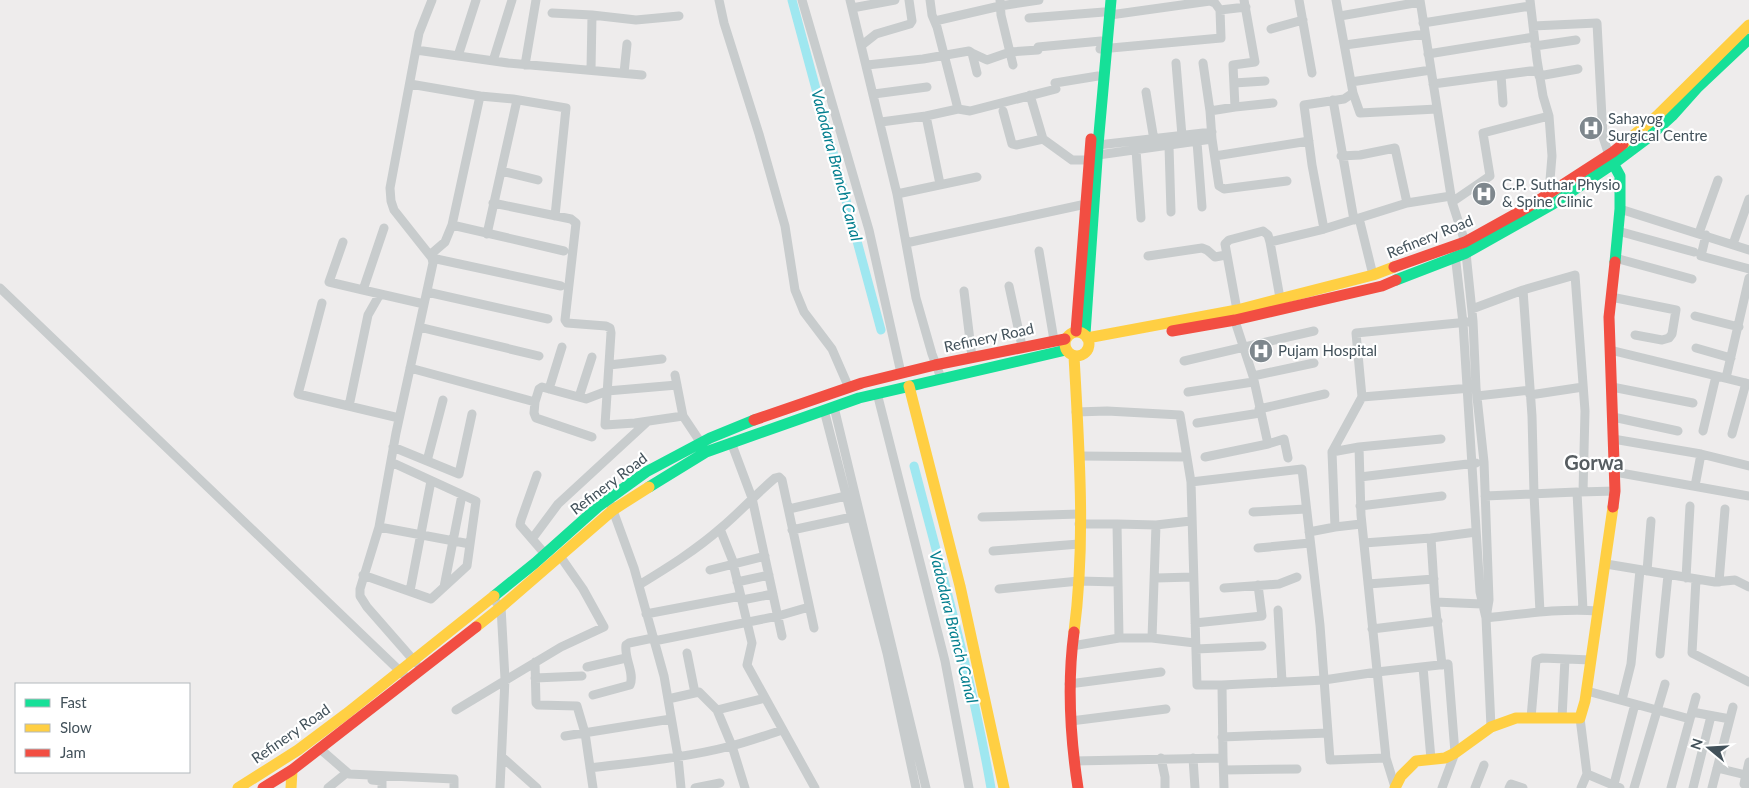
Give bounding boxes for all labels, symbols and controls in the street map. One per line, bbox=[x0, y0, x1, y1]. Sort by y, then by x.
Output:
water label: Vadodara Branch Canal bbox=[808, 87, 867, 243]
place label: Sahayog Surgical Centre bbox=[1608, 109, 1708, 144]
hospital icon: Sahayog Surgical Centre bbox=[1578, 115, 1604, 141]
place label: C.P. Suthar Physio & Spine Clinic bbox=[1502, 175, 1620, 210]
hospital icon: C.P. Suthar Physio & Spine Clinic bbox=[1471, 181, 1497, 207]
street label: Refinery Road bbox=[1384, 211, 1475, 262]
street label: Refinery Road bbox=[942, 319, 1035, 355]
hospital icon: Pujam Hospital bbox=[1248, 338, 1274, 364]
place label: Pujam Hospital bbox=[1278, 341, 1377, 359]
street label: Refinery Road bbox=[566, 448, 650, 518]
district label: Gorwa bbox=[1564, 450, 1624, 474]
water label: Vadodara Branch Canal bbox=[926, 549, 983, 705]
legend bbox=[15, 683, 190, 773]
text: Fast bbox=[60, 693, 87, 711]
street label: Refinery Road bbox=[248, 700, 333, 767]
text: Slow bbox=[60, 718, 92, 736]
north arrow bbox=[1684, 723, 1734, 773]
text: N bbox=[1686, 736, 1706, 752]
text: Jam bbox=[60, 743, 86, 761]

